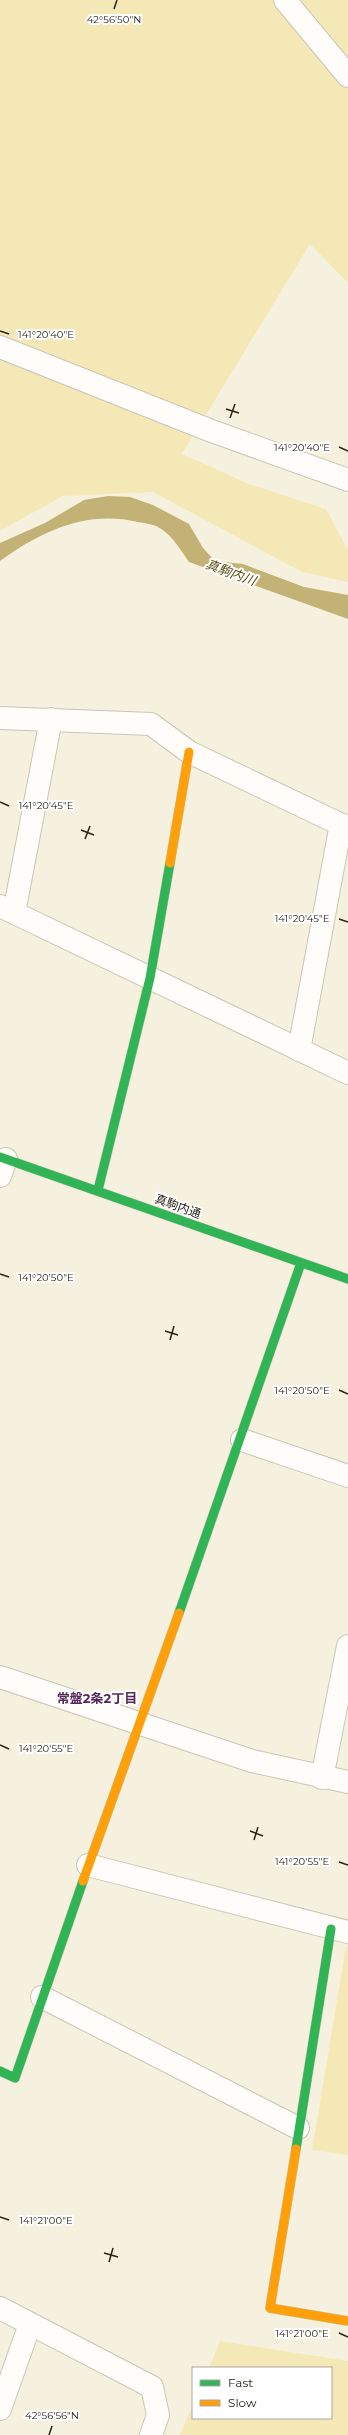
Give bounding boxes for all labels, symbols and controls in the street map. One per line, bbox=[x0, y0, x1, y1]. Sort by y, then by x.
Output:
text: 42°56'50"N bbox=[87, 13, 141, 26]
text: 141°20'40"E bbox=[18, 328, 74, 341]
text: 141°20'40"E bbox=[274, 441, 330, 454]
water label: 真駒内川 bbox=[204, 556, 260, 589]
text: 141°20'45"E bbox=[19, 799, 74, 812]
text: 141°20'45"E bbox=[275, 912, 330, 925]
street label: 真駒内通 bbox=[153, 1191, 203, 1221]
text: 141°20'50"E bbox=[18, 1271, 74, 1284]
text: 141°20'50"E bbox=[274, 1384, 330, 1397]
district label: 常盤2条2丁目 bbox=[57, 1690, 137, 1706]
text: 141°20'55"E bbox=[19, 1742, 73, 1755]
text: 141°20'55"E bbox=[275, 1855, 329, 1868]
text: 141°21'00"E bbox=[19, 2214, 73, 2227]
text: 141°21'00"E bbox=[275, 2327, 329, 2340]
legend bbox=[192, 2367, 332, 2419]
text: Fast bbox=[228, 2375, 253, 2390]
text: Slow bbox=[228, 2395, 257, 2410]
text: 42°56'56"N bbox=[25, 2409, 79, 2422]

